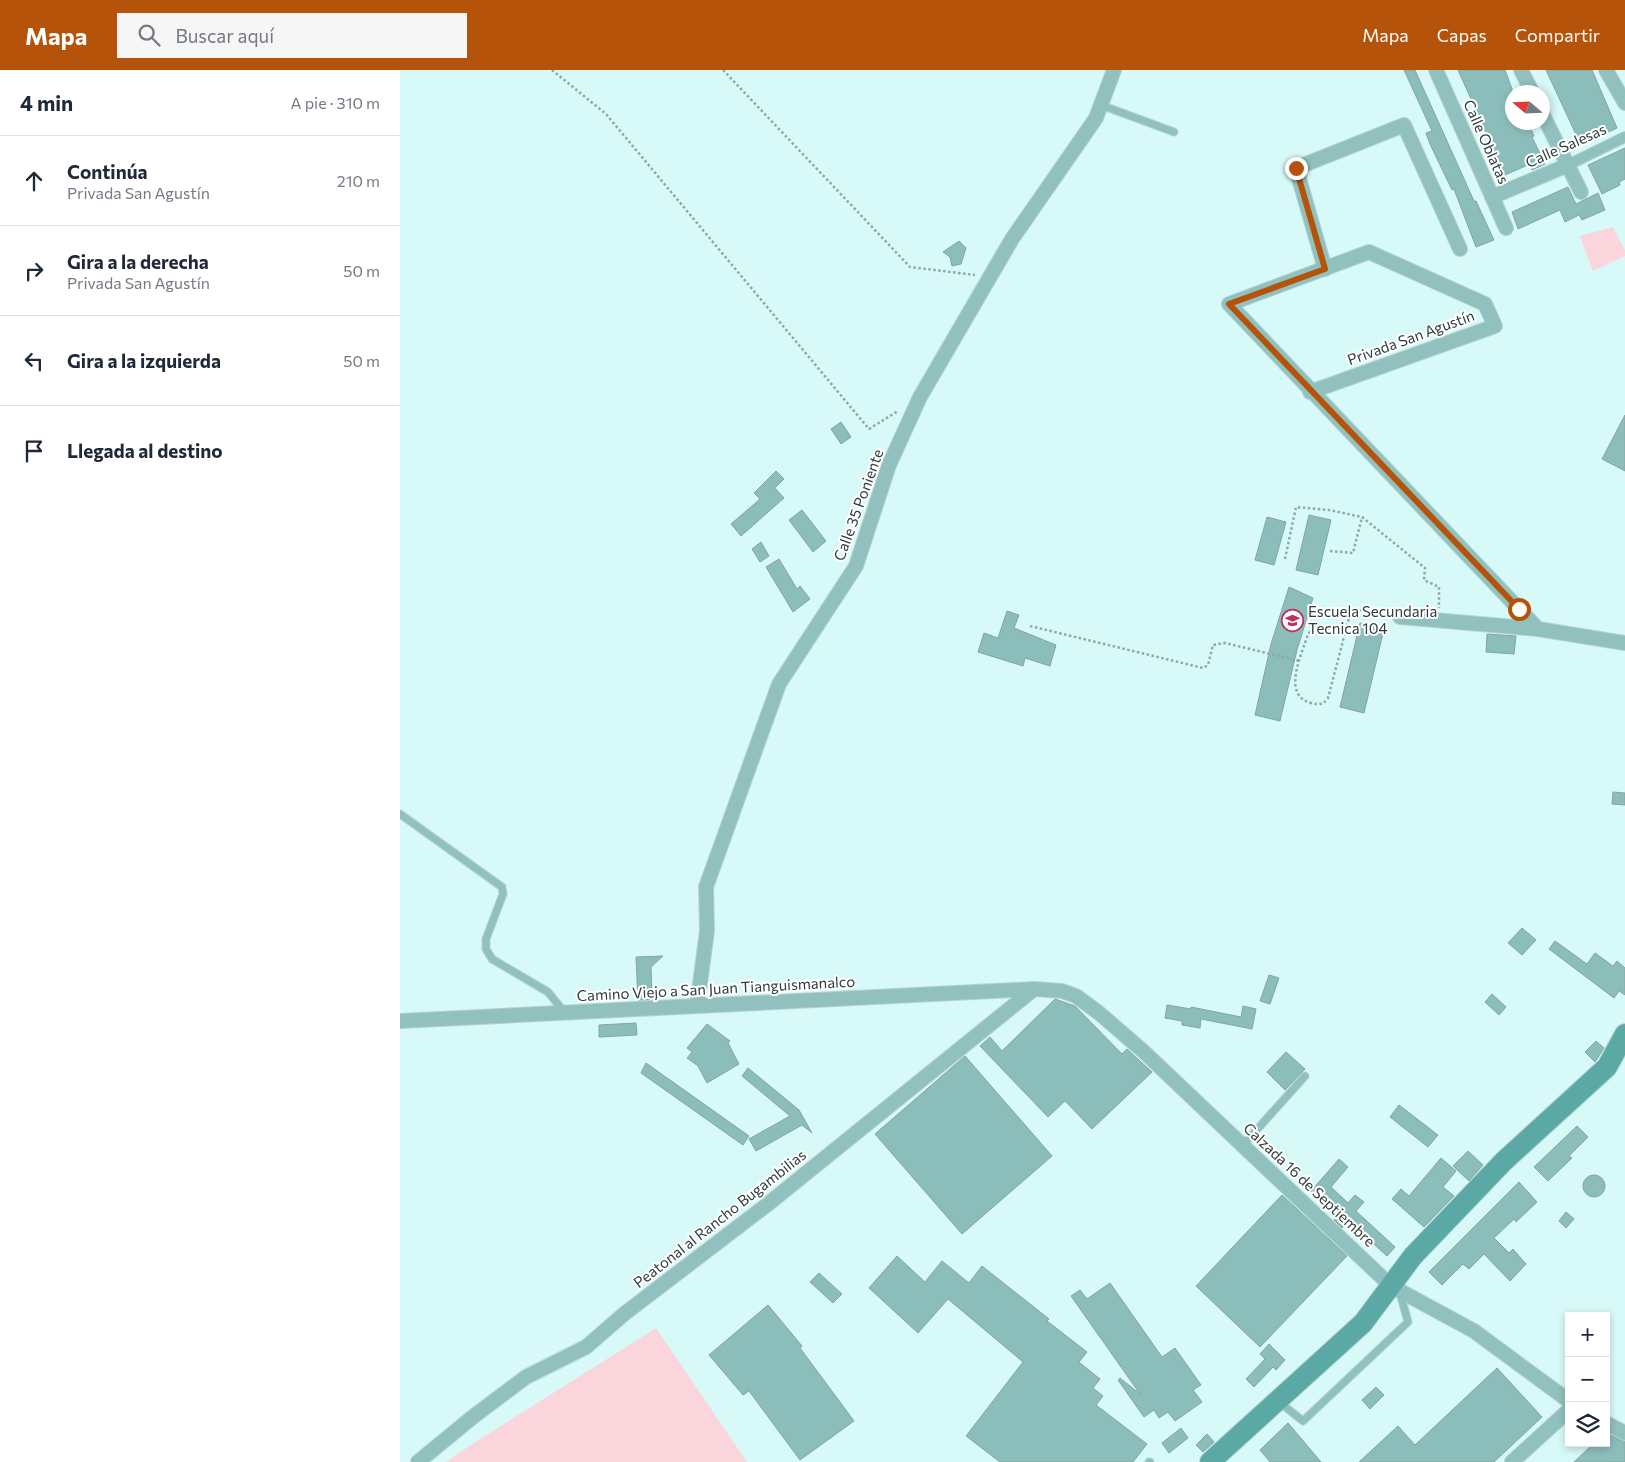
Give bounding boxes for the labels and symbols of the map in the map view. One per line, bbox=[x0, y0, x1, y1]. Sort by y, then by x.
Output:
north arrow bbox=[1505, 85, 1550, 130]
street label: Calle Oblatas bbox=[1460, 97, 1514, 187]
street label: Calle Salesas bbox=[1522, 119, 1609, 171]
route end bbox=[1285, 157, 1308, 180]
street label: Privada San Agustín bbox=[1345, 306, 1477, 368]
street label: Calle 35 Poniente bbox=[829, 446, 887, 563]
route start bbox=[1508, 598, 1531, 621]
place label: Escuela Secundaria Tecnica 104 bbox=[1308, 602, 1437, 637]
school or university icon: Escuela Secundaria Tecnica 104 bbox=[1280, 609, 1304, 633]
street label: Camino Viejo a San Juan Tianguismanalco bbox=[576, 972, 856, 1004]
street label: Calzada 16 de Septiembre bbox=[1240, 1119, 1379, 1250]
street label: Peatonal al Rancho Bugambilias bbox=[630, 1145, 809, 1291]

